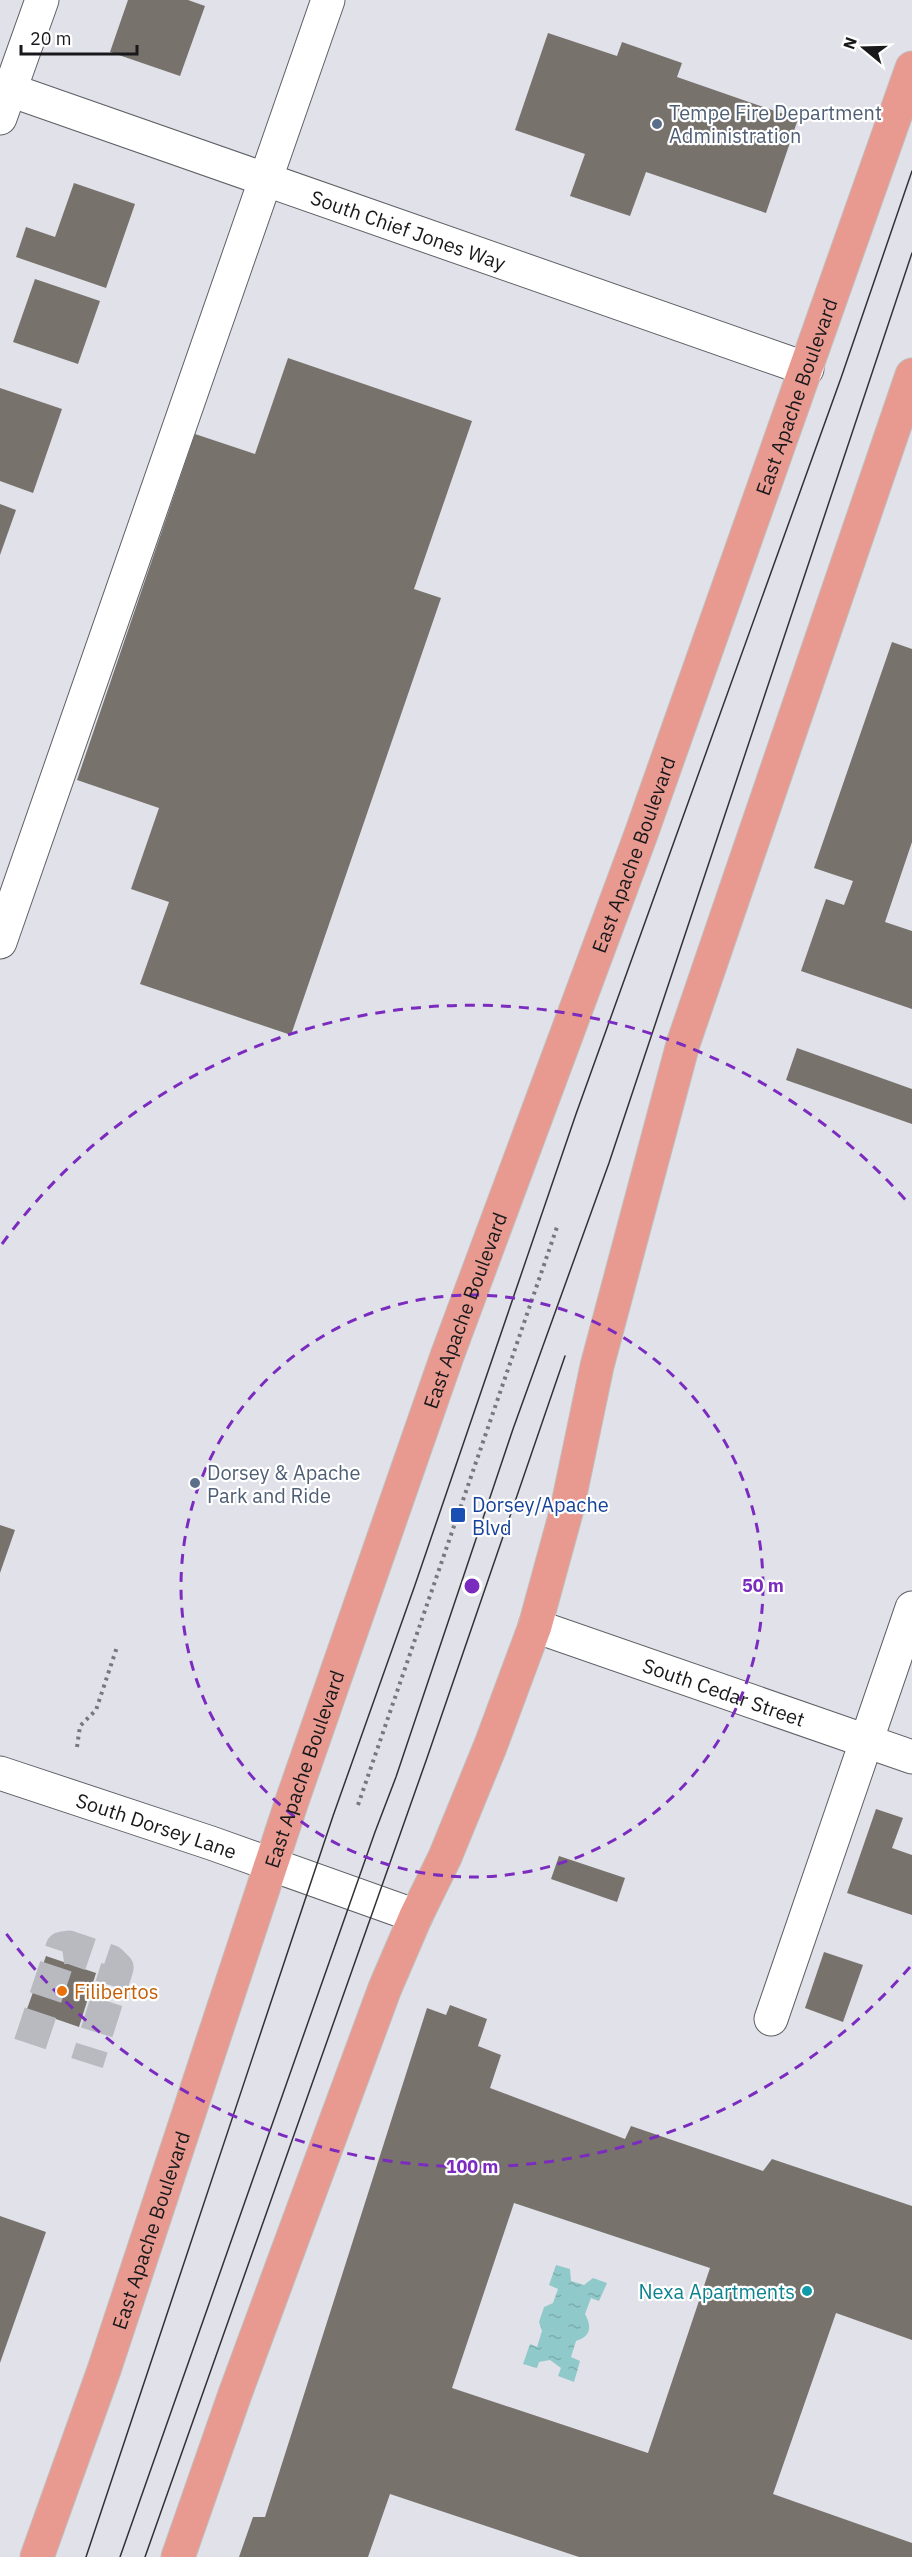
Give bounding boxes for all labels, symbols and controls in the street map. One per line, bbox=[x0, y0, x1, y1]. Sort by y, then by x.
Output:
scale bar bbox=[21, 18, 136, 56]
north arrow bbox=[834, 18, 894, 78]
text: 20 m bbox=[30, 27, 72, 50]
text: N bbox=[838, 34, 861, 52]
place label: Tempe Fire Department Administration bbox=[669, 99, 882, 149]
marker: Tempe Fire Department Administration bbox=[650, 117, 664, 131]
street label: South Chief Jones Way bbox=[307, 183, 509, 276]
street label: East Apache Boulevard bbox=[749, 294, 843, 499]
street label: East Apache Boulevard bbox=[585, 753, 681, 956]
street label: East Apache Boulevard bbox=[416, 1208, 513, 1412]
place label: Dorsey & Apache Park and Ride bbox=[207, 1459, 360, 1509]
marker: Dorsey & Apache Park and Ride bbox=[188, 1476, 202, 1490]
place label: Dorsey/Apache Blvd bbox=[472, 1491, 609, 1541]
marker: Dorsey/Apache Blvd bbox=[449, 1506, 467, 1524]
text: 50 m bbox=[742, 1574, 784, 1597]
centre of rings bbox=[462, 1576, 482, 1596]
street label: South Cedar Street bbox=[639, 1651, 809, 1732]
street label: East Apache Boulevard bbox=[257, 1667, 350, 1871]
street label: South Dorsey Lane bbox=[73, 1786, 241, 1865]
place label: Filibertos bbox=[74, 1978, 159, 2005]
marker: Filibertos bbox=[55, 1984, 69, 1998]
street label: East Apache Boulevard bbox=[105, 2128, 196, 2333]
text: 100 m bbox=[446, 2155, 498, 2178]
place label: Nexa Apartments bbox=[638, 2278, 795, 2305]
marker: Nexa Apartments bbox=[800, 2284, 814, 2298]

